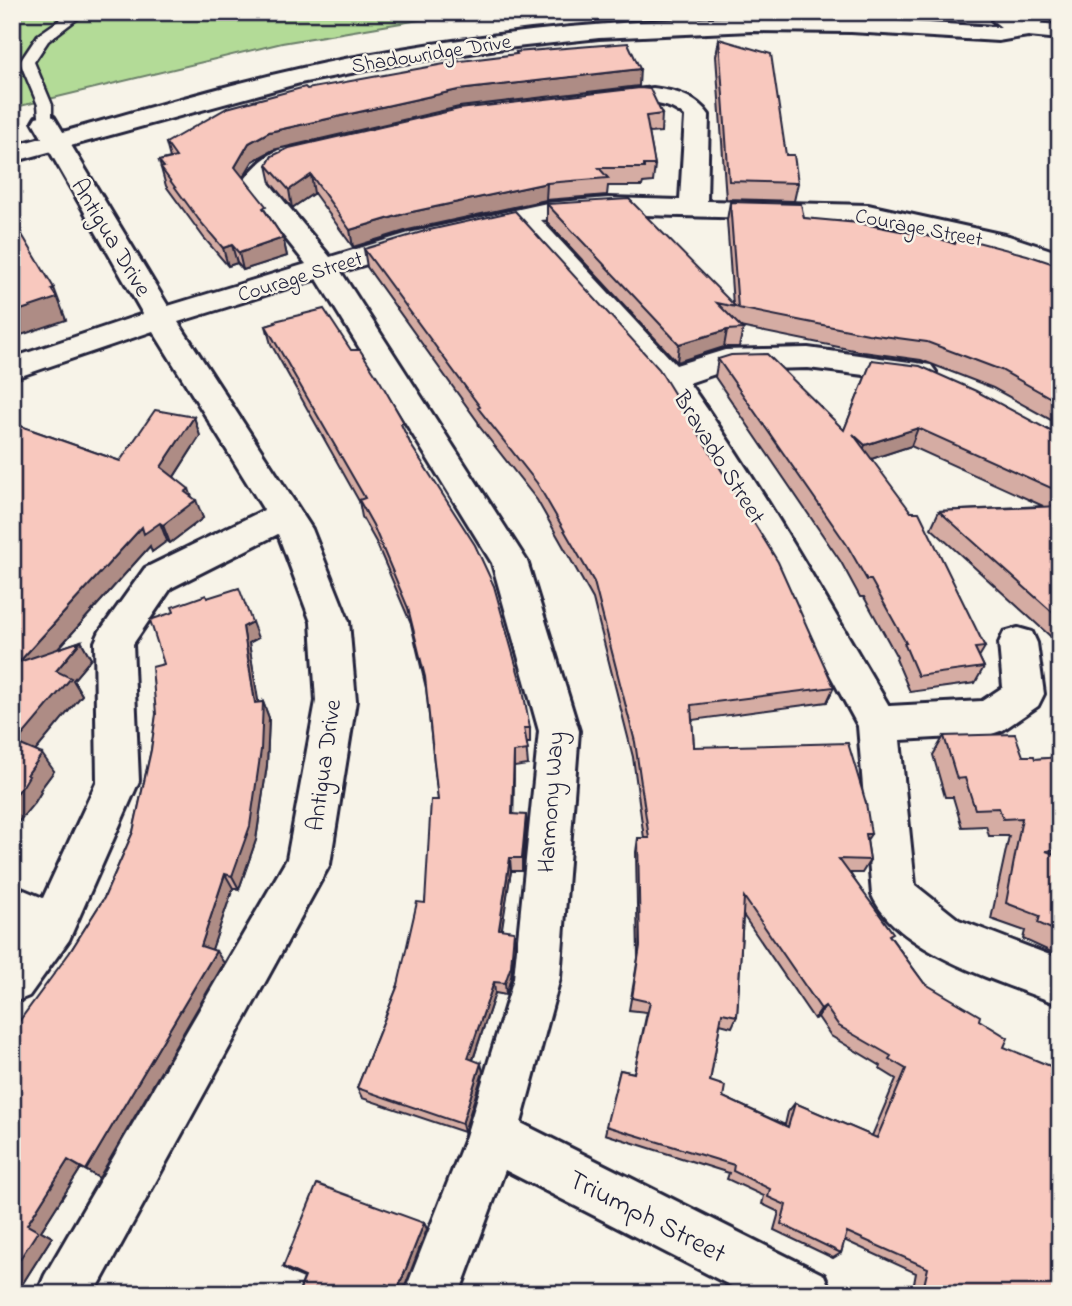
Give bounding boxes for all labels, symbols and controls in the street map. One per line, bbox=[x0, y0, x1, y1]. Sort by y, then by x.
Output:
street label: Shadowridge Drive bbox=[349, 27, 514, 84]
street label: Antigua Drive bbox=[61, 172, 159, 304]
street label: Courage Street bbox=[852, 202, 985, 258]
street label: Courage Street bbox=[234, 245, 367, 313]
street label: Bravado Street bbox=[662, 384, 773, 532]
street label: Antigua Drive bbox=[299, 697, 352, 833]
street label: Harmony Way bbox=[530, 730, 576, 874]
street label: Triumph Street bbox=[560, 1161, 733, 1276]

